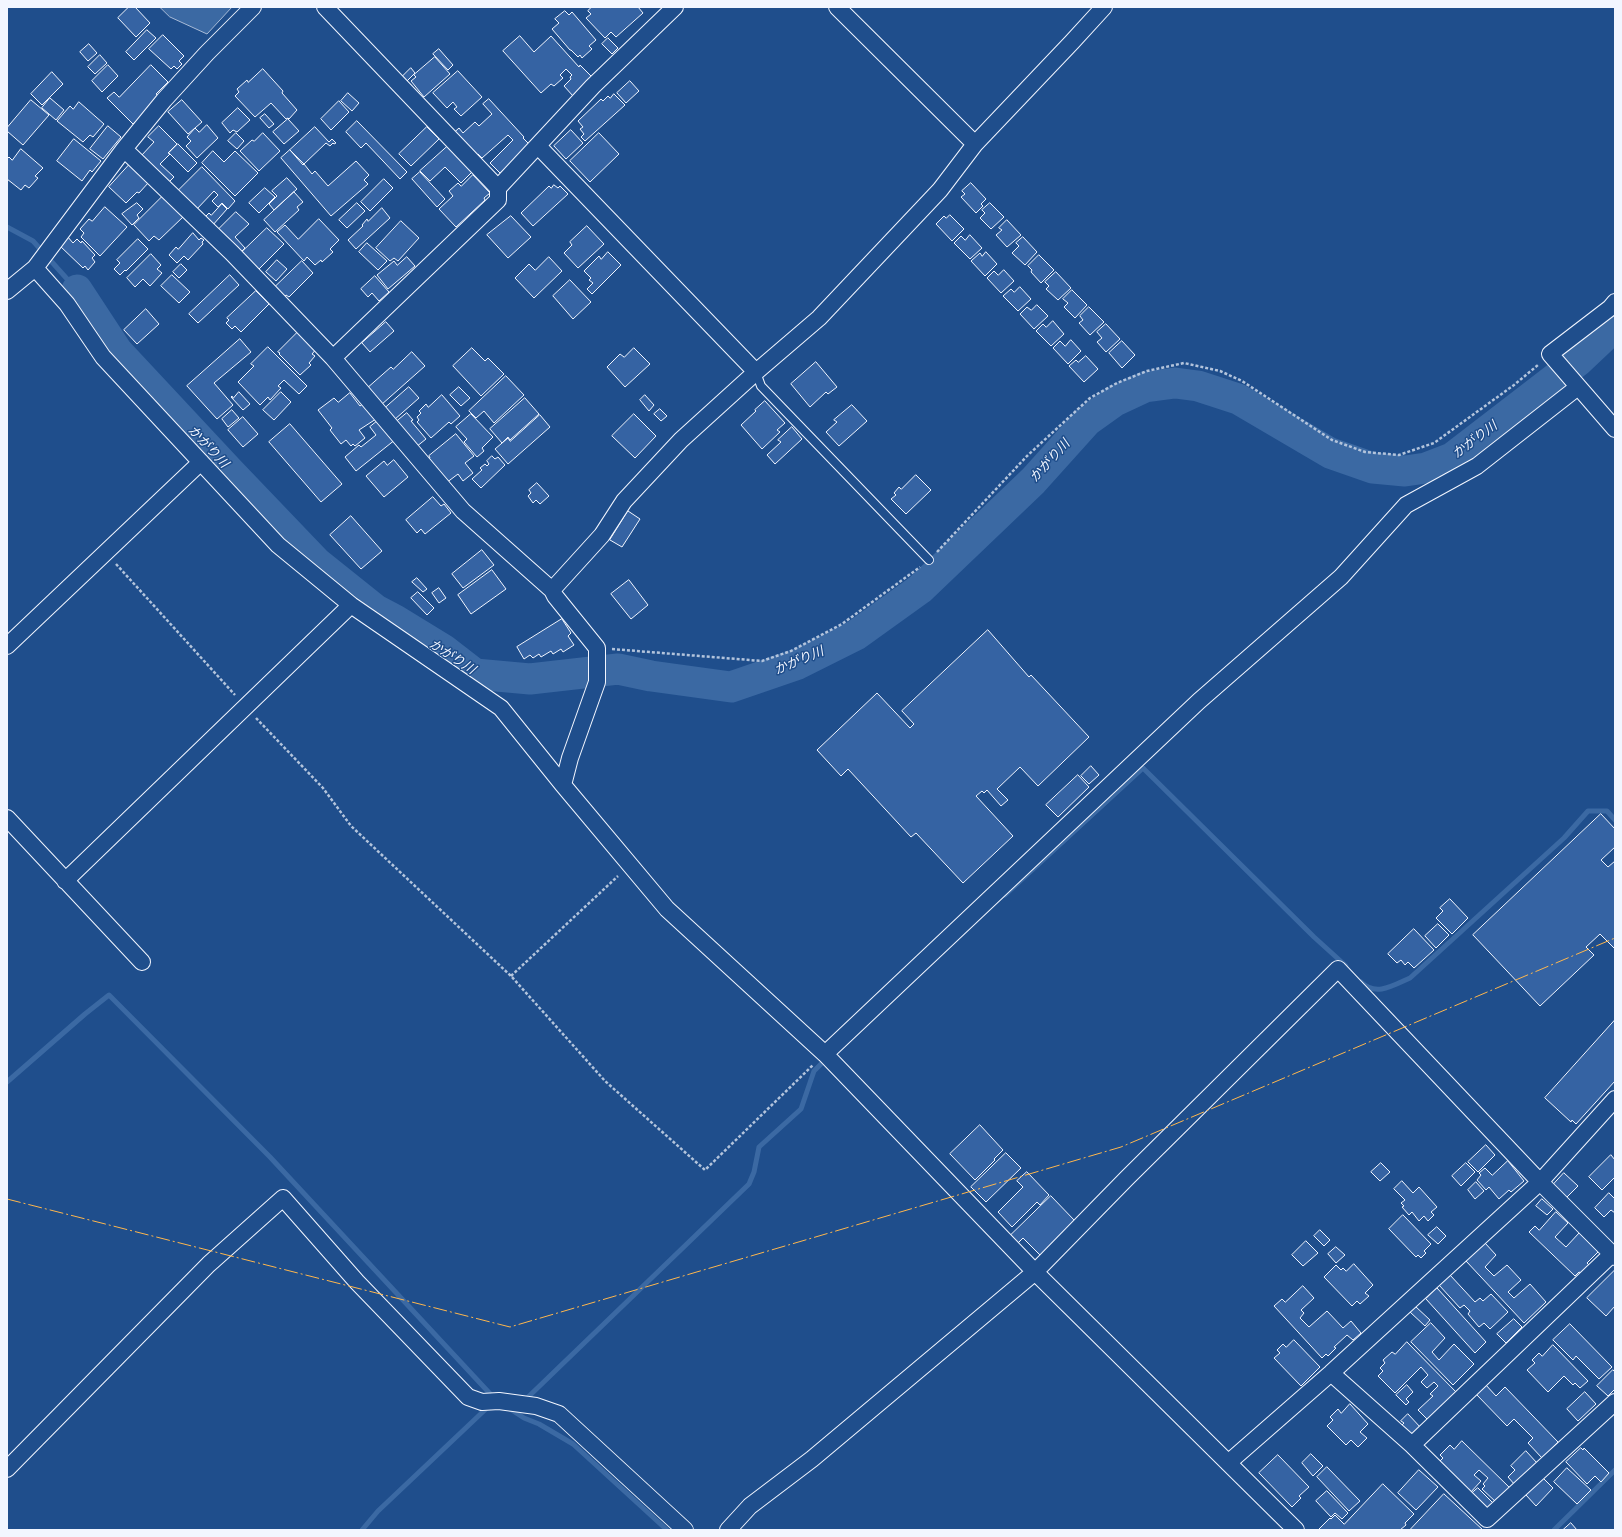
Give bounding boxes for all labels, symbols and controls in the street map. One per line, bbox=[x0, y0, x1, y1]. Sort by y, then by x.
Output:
water label: かがり川 bbox=[1450, 418, 1500, 462]
water label: かがり川 bbox=[185, 423, 231, 471]
water label: かがり川 bbox=[1027, 436, 1073, 486]
water label: かがり川 bbox=[426, 636, 478, 678]
water label: かがり川 bbox=[772, 644, 826, 678]

